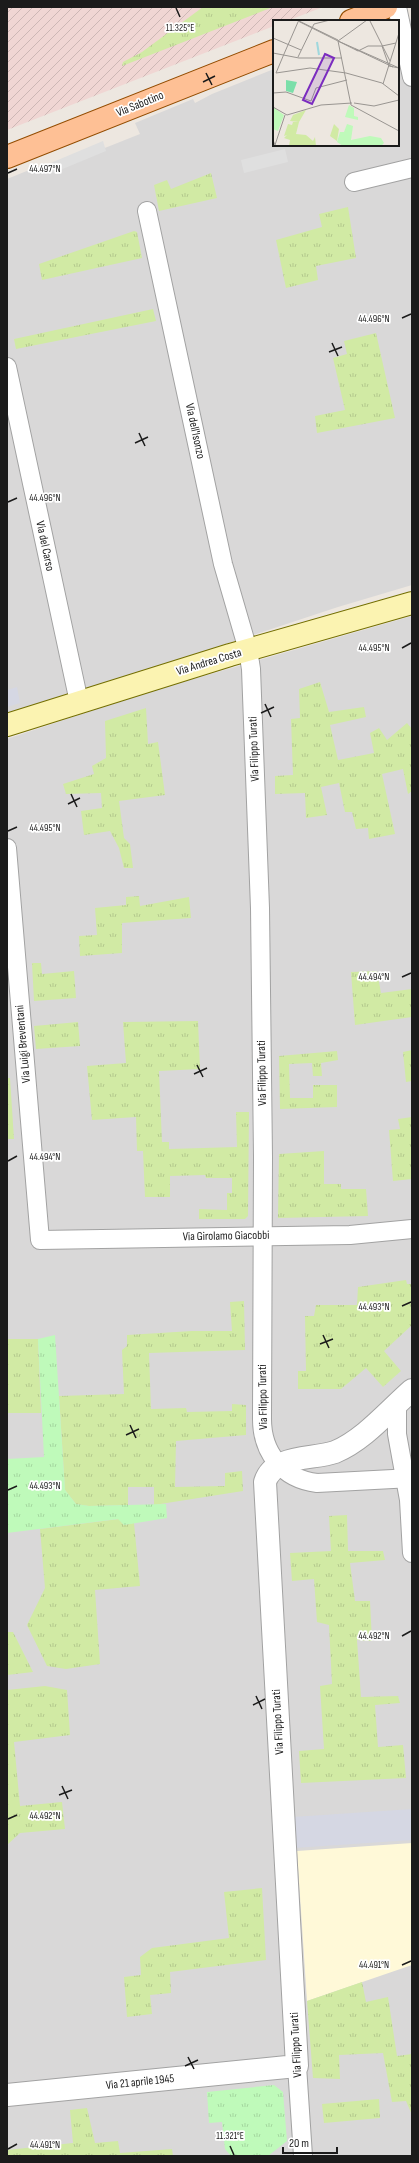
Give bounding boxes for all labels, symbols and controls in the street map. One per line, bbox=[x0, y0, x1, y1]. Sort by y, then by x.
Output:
inset map bbox=[273, 20, 399, 146]
text: 11.325°E bbox=[166, 22, 194, 34]
street label: Via Sabotino bbox=[114, 88, 166, 120]
text: 44.497°N bbox=[29, 163, 61, 175]
text: 44.496°N bbox=[358, 313, 390, 325]
street label: Via dell'Isonzo bbox=[182, 402, 208, 460]
text: 44.496°N bbox=[29, 492, 61, 504]
street label: Via del Carso bbox=[32, 520, 58, 572]
text: 44.495°N bbox=[359, 642, 389, 654]
street label: Via Andrea Costa bbox=[175, 645, 244, 679]
street label: Via Filippo Turati bbox=[245, 716, 263, 782]
text: 44.495°N bbox=[30, 822, 60, 834]
text: 44.494°N bbox=[359, 971, 389, 983]
street label: Via Luigi Breventani bbox=[12, 1004, 34, 1084]
street label: Via Filippo Turati bbox=[254, 1040, 270, 1106]
text: 44.494°N bbox=[30, 1151, 60, 1163]
street label: Via Girolamo Giacobbi bbox=[182, 1228, 270, 1244]
text: 44.493°N bbox=[358, 1301, 390, 1313]
street label: Via Filippo Turati bbox=[255, 1364, 271, 1430]
text: 44.493°N bbox=[29, 1480, 61, 1492]
text: 44.492°N bbox=[358, 1630, 390, 1642]
street label: Via Filippo Turati bbox=[269, 1689, 287, 1755]
text: 44.492°N bbox=[29, 1810, 61, 1822]
text: 44.491°N bbox=[359, 1959, 389, 1971]
street label: Via Filippo Turati bbox=[287, 2012, 305, 2078]
street label: Via 21 aprile 1945 bbox=[105, 2071, 175, 2093]
scale bar bbox=[283, 2129, 337, 2155]
text: 11.321°E bbox=[216, 2130, 244, 2142]
text: 20 m bbox=[289, 2136, 309, 2151]
text: 44.491°N bbox=[30, 2139, 60, 2151]

